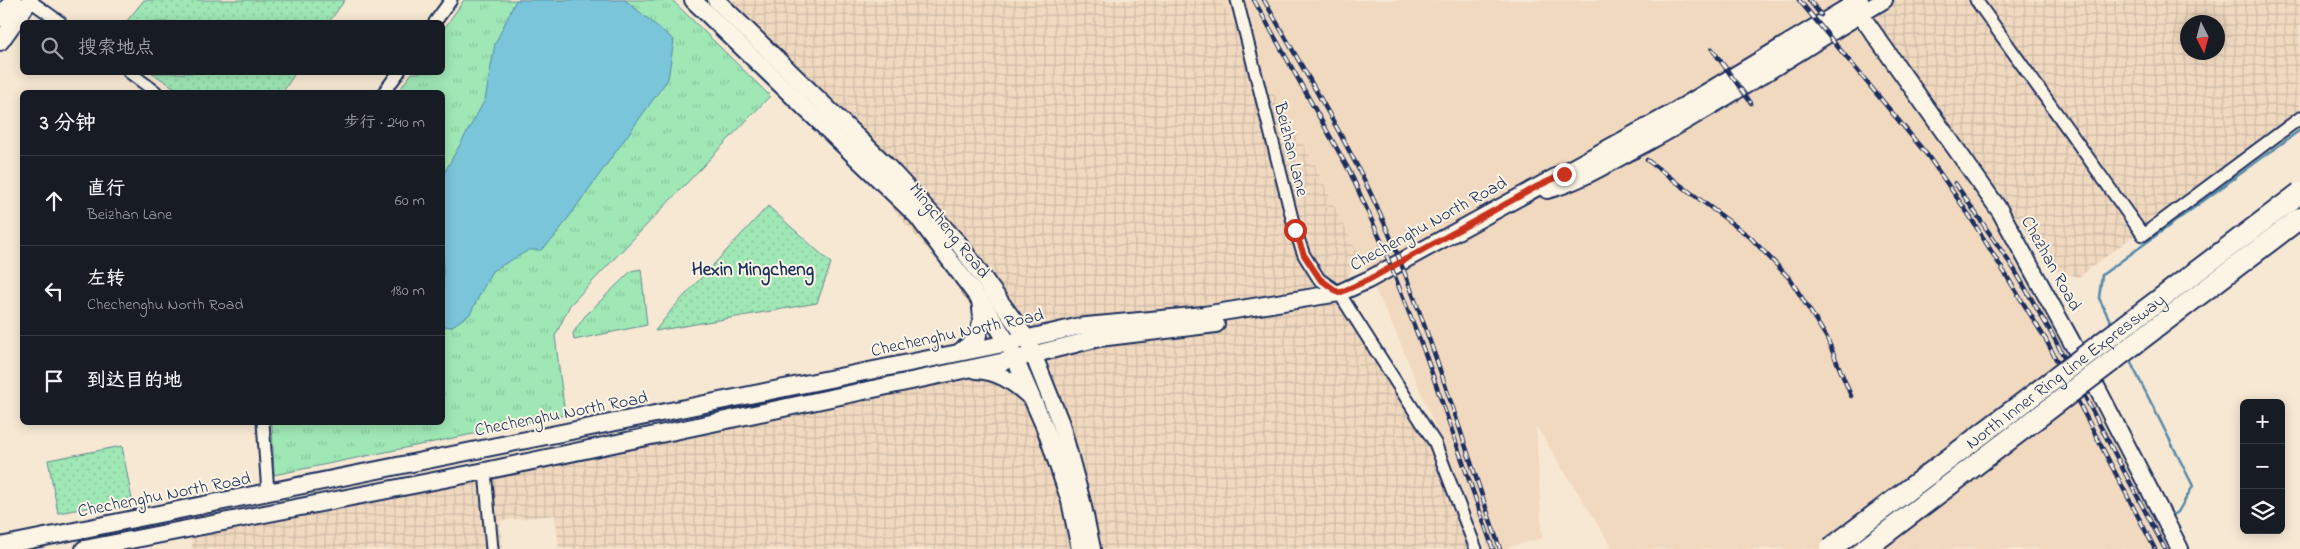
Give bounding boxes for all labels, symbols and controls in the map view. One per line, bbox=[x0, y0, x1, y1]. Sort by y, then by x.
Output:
north arrow bbox=[2180, 15, 2225, 60]
search box bbox=[20, 20, 445, 75]
icon: search bbox=[38, 34, 66, 62]
text: 搜索地点 bbox=[78, 35, 154, 62]
street label: Beizhan Lane bbox=[1266, 99, 1315, 200]
text: 3 分钟 bbox=[40, 109, 96, 139]
text: 步行 · 240 m bbox=[344, 111, 425, 135]
route end bbox=[1553, 163, 1576, 186]
street label: Chechenghu North Road bbox=[1346, 171, 1513, 280]
text: 直行 bbox=[87, 176, 125, 203]
street label: Mingcheng Road bbox=[901, 178, 995, 285]
icon: ahead bbox=[40, 187, 68, 215]
text: 60 m bbox=[395, 189, 425, 213]
text: Beizhan Lane bbox=[87, 203, 172, 227]
street label: Chezhan Road bbox=[2013, 212, 2087, 316]
route start bbox=[1284, 219, 1307, 242]
district label: Hexin Mingcheng bbox=[692, 257, 815, 286]
text: 左转 bbox=[87, 266, 125, 293]
icon: left bbox=[40, 277, 68, 305]
text: 180 m bbox=[391, 279, 425, 303]
street label: North Inner Ring Line Expressway bbox=[1961, 288, 2172, 457]
text: Chechenghu North Road bbox=[87, 293, 243, 317]
street label: Chechenghu North Road bbox=[869, 303, 1046, 366]
icon: arrive bbox=[40, 367, 68, 395]
text: 到达目的地 bbox=[87, 368, 182, 395]
street label: Chechenghu North Road bbox=[473, 385, 650, 445]
map controls bbox=[2240, 399, 2285, 534]
button: + bbox=[2240, 399, 2285, 444]
button: − bbox=[2240, 444, 2285, 489]
street label: Chechenghu North Road bbox=[76, 466, 253, 526]
button: layers bbox=[2240, 489, 2285, 534]

